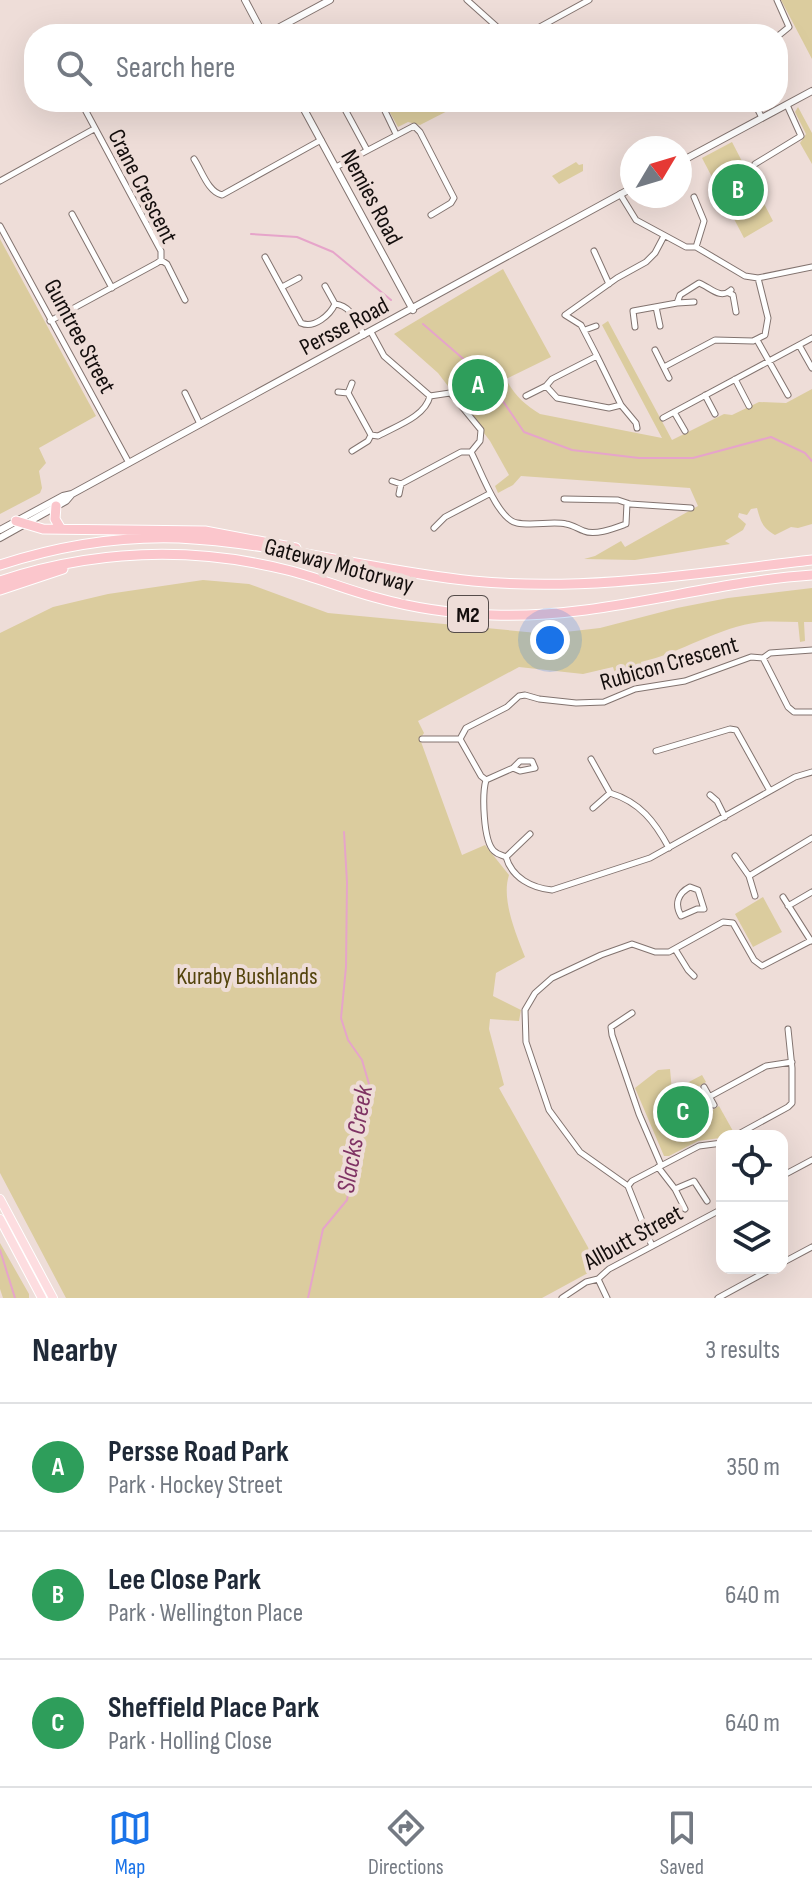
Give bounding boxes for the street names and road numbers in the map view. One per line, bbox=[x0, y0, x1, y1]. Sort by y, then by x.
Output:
street label: Crane Crescent bbox=[101, 124, 184, 248]
street label: Nemies Road bbox=[334, 145, 409, 250]
street label: Gumtree Street bbox=[37, 274, 122, 398]
street label: Persse Road bbox=[295, 291, 394, 362]
street label: Gateway Motorway bbox=[261, 532, 417, 599]
road number: M2 bbox=[448, 596, 488, 632]
street label: Rubicon Crescent bbox=[597, 630, 742, 697]
street label: Allbutt Street bbox=[578, 1198, 688, 1277]

